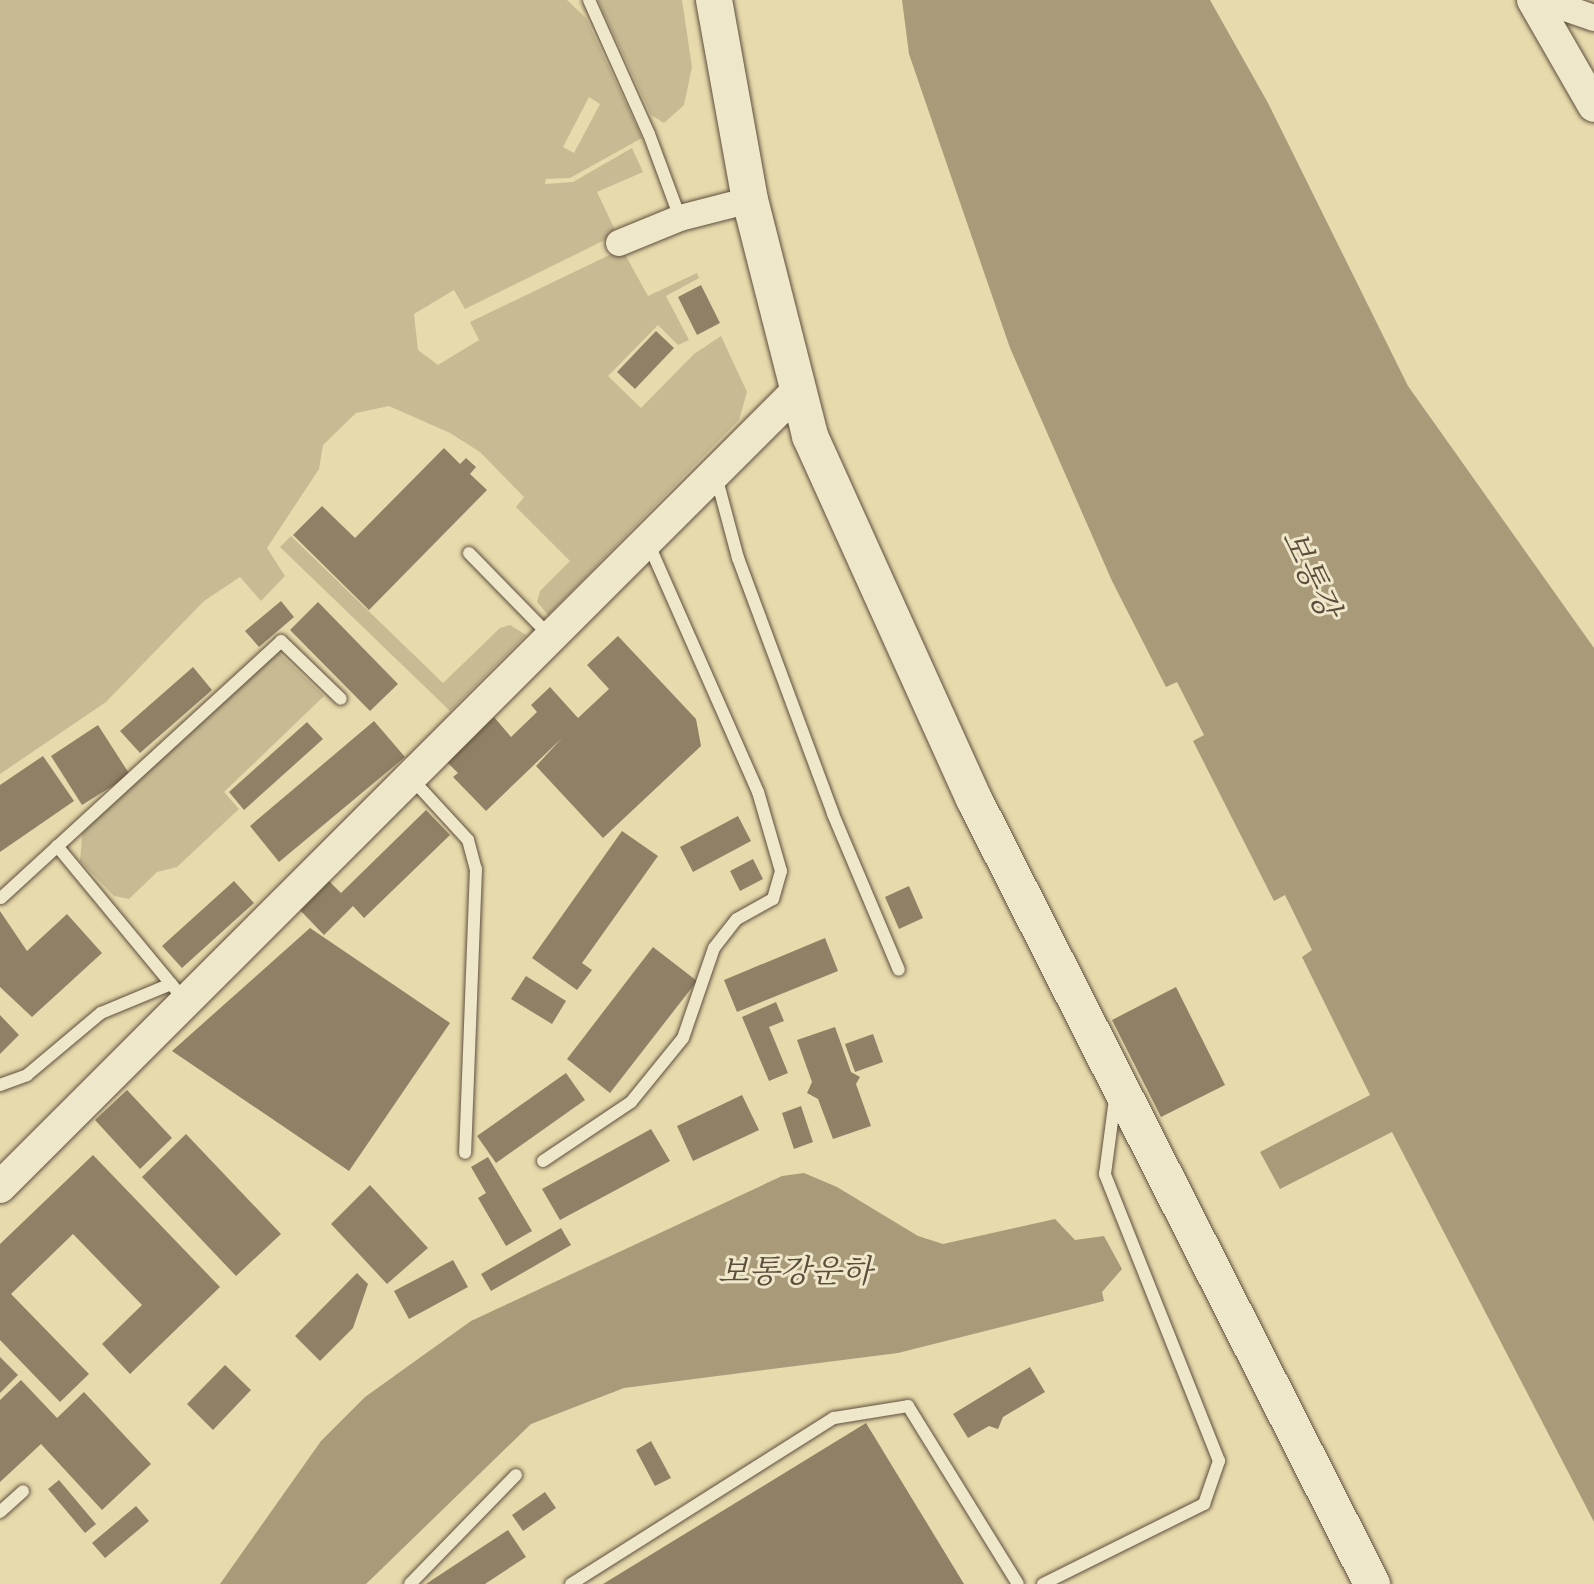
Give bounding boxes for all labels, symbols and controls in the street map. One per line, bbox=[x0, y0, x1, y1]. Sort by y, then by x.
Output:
water label: 보통강 bbox=[1273, 524, 1347, 624]
water label: 보통강운하 bbox=[718, 1253, 872, 1291]

